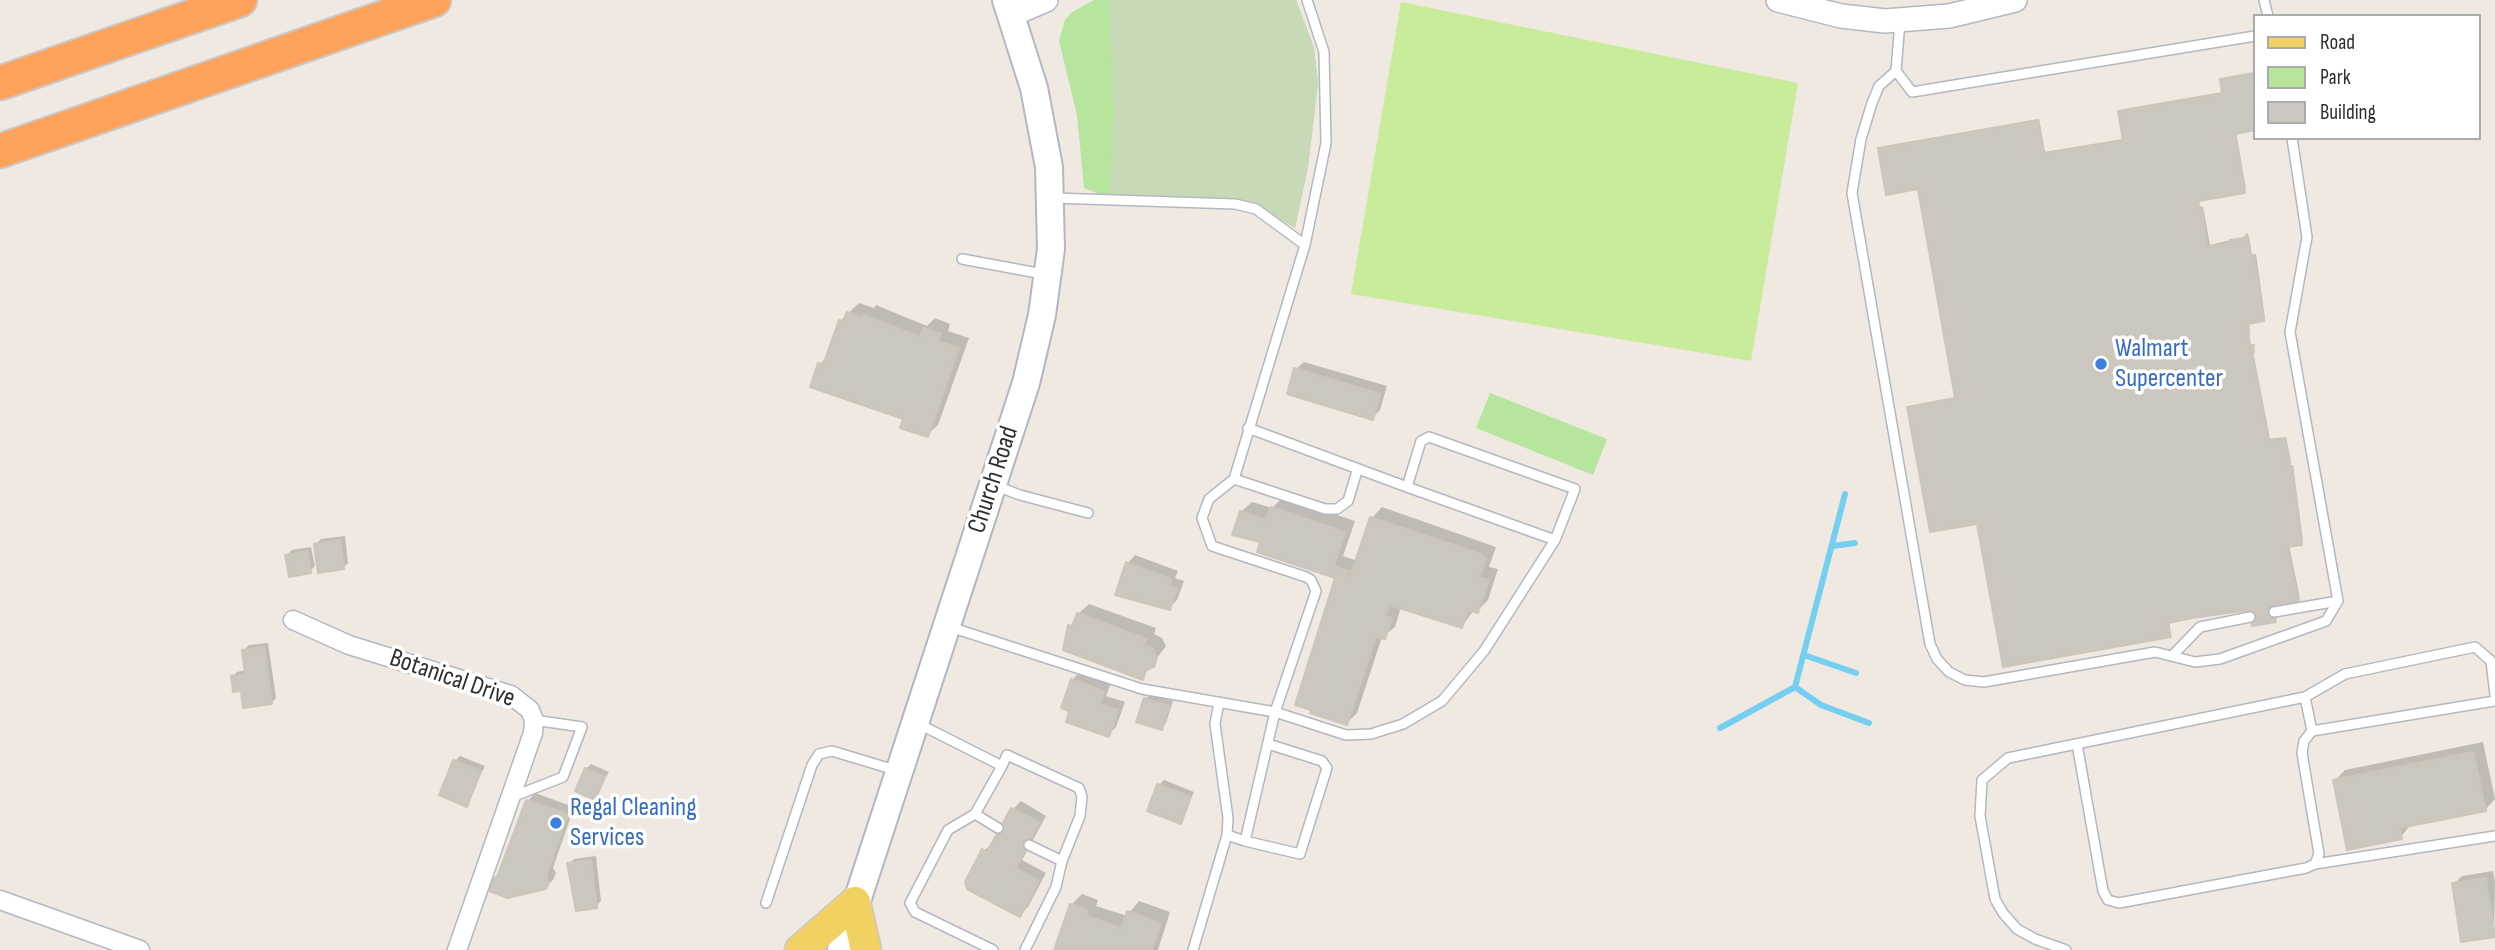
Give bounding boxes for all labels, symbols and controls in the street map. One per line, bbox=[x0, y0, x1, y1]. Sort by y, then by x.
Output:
legend bbox=[2254, 14, 2481, 140]
text: Road bbox=[2320, 30, 2355, 55]
text: Park bbox=[2320, 65, 2351, 90]
text: Building bbox=[2320, 100, 2376, 125]
place label: Walmart Supercenter bbox=[2115, 333, 2223, 394]
marker: Walmart Supercenter bbox=[2093, 356, 2109, 372]
street label: Church Road bbox=[962, 423, 1026, 537]
street label: Botanical Drive bbox=[385, 643, 519, 715]
place label: Regal Cleaning Services bbox=[570, 792, 697, 854]
marker: Regal Cleaning Services bbox=[548, 815, 564, 831]

